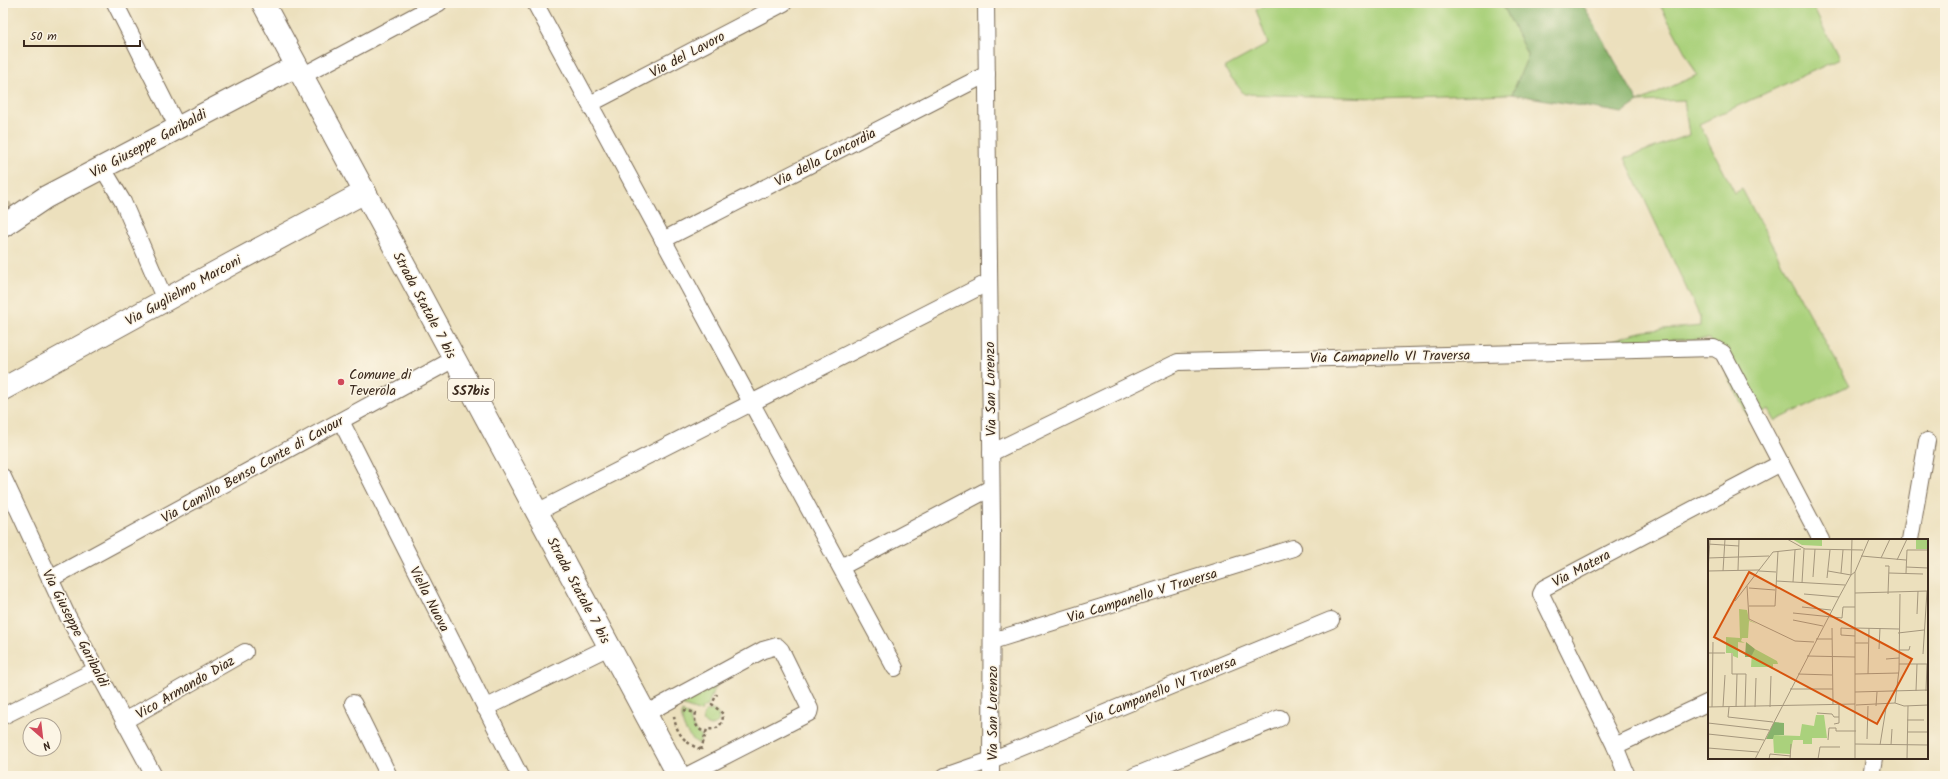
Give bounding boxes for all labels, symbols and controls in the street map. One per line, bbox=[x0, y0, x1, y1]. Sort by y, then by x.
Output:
scale bar bbox=[24, 22, 140, 48]
street label: Via del Lavoro bbox=[646, 26, 729, 84]
text: 50 m bbox=[30, 27, 57, 46]
street label: Via Giuseppe Garibaldi bbox=[86, 103, 212, 184]
street label: Via della Concordia bbox=[771, 123, 880, 193]
street label: Strada Statale 7 bis bbox=[387, 248, 462, 363]
street label: Via Guglielmo Marconi bbox=[121, 249, 246, 332]
street label: Via San Lorenzo bbox=[979, 341, 1003, 437]
street label: Via Camapnello VI Traversa bbox=[1310, 345, 1470, 369]
place label: Comune di Teverola bbox=[349, 364, 412, 402]
marker: Comune di Teverola bbox=[336, 377, 346, 387]
road number: SS7bis bbox=[448, 379, 494, 401]
street label: Via Camillo Benso Conte di Cavour bbox=[157, 410, 349, 529]
street label: Strada Statale 7 bis bbox=[541, 533, 616, 648]
inset map bbox=[1708, 539, 1928, 759]
street label: Via Matera bbox=[1548, 544, 1615, 594]
street label: Viella Nuova bbox=[403, 563, 455, 636]
street label: Via Campanello V Traversa bbox=[1064, 563, 1220, 629]
street label: Via Giuseppe Garibaldi bbox=[36, 566, 115, 692]
street label: Vico Armando Diaz bbox=[132, 651, 239, 725]
street label: Via Campanello IV Traversa bbox=[1083, 651, 1240, 731]
street label: Via San Lorenzo bbox=[982, 666, 1004, 760]
north arrow bbox=[22, 717, 62, 757]
text: N bbox=[39, 735, 54, 755]

